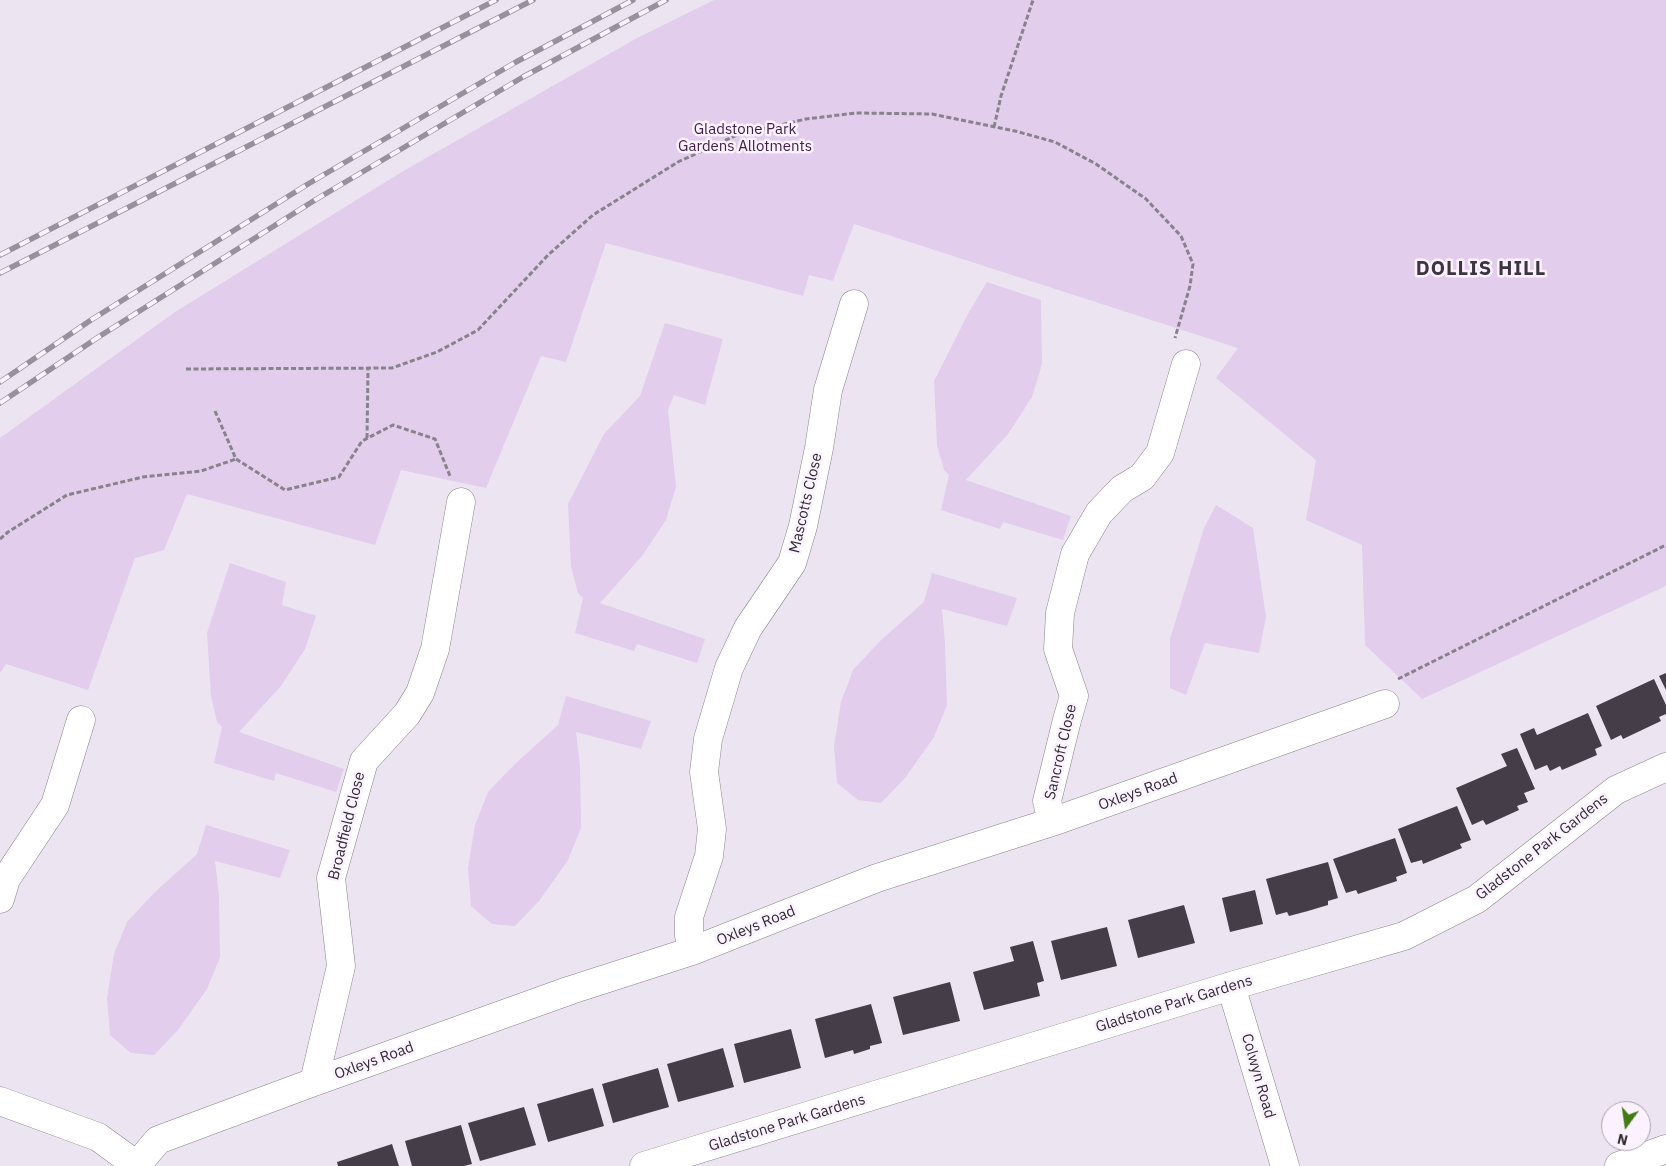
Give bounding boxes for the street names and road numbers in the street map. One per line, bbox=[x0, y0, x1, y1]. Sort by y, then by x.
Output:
street label: Mascotts Close bbox=[786, 451, 826, 555]
street label: Sancroft Close bbox=[1041, 702, 1081, 802]
street label: Oxleys Road bbox=[1096, 769, 1180, 815]
street label: Broadfield Close bbox=[325, 770, 369, 882]
street label: Gladstone Park Gardens bbox=[1472, 790, 1612, 904]
street label: Oxleys Road bbox=[714, 902, 798, 950]
street label: Gladstone Park Gardens bbox=[1094, 972, 1254, 1036]
street label: Colwyn Road bbox=[1237, 1032, 1279, 1120]
street label: Oxleys Road bbox=[332, 1038, 416, 1084]
street label: Gladstone Park Gardens bbox=[707, 1091, 867, 1155]

